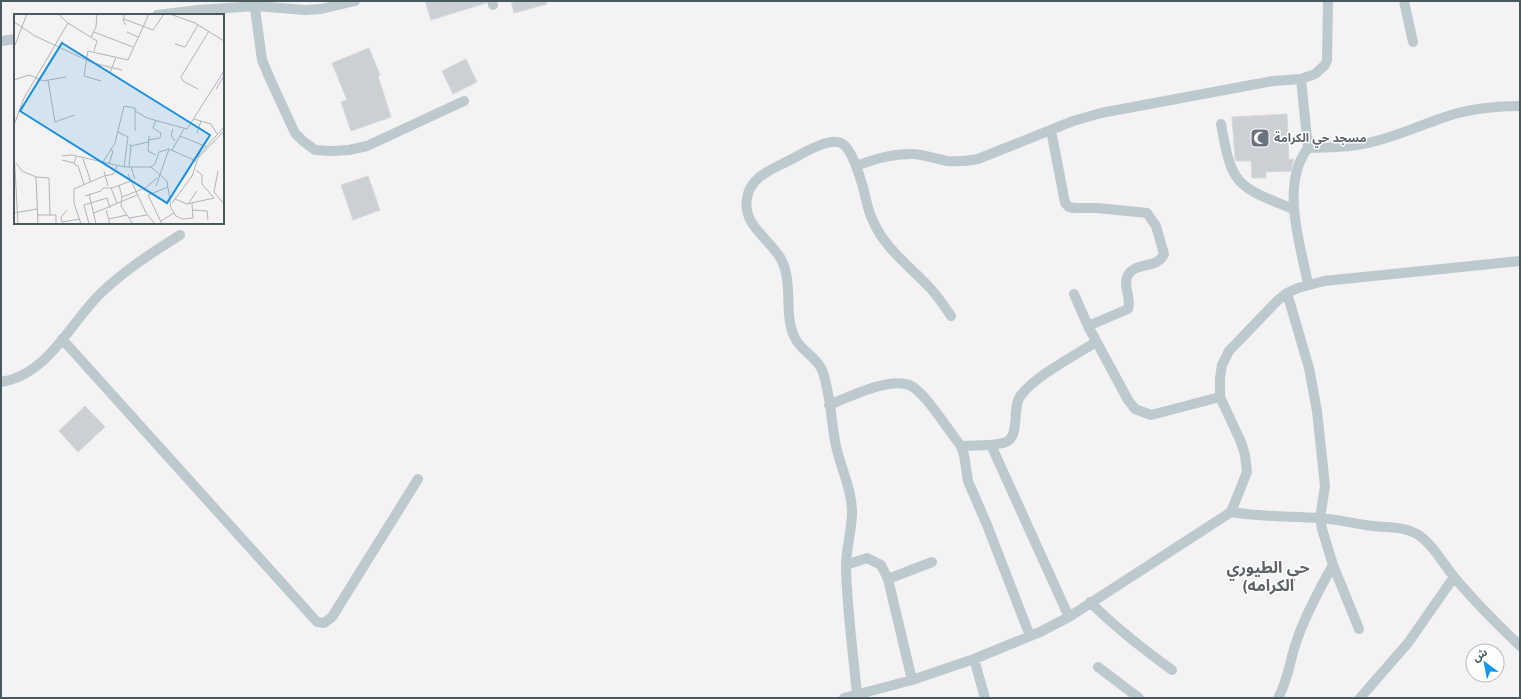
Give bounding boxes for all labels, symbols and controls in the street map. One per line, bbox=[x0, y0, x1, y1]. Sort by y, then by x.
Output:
inset map bbox=[14, 14, 224, 224]
mosque icon: مسجد حي الكرامة bbox=[1249, 127, 1271, 149]
place label: مسجد حي الكرامة bbox=[1274, 130, 1367, 148]
district label: حي الطيوري (الكرامه bbox=[1226, 557, 1310, 595]
north arrow bbox=[1465, 643, 1505, 683]
text: ش bbox=[1470, 645, 1490, 664]

